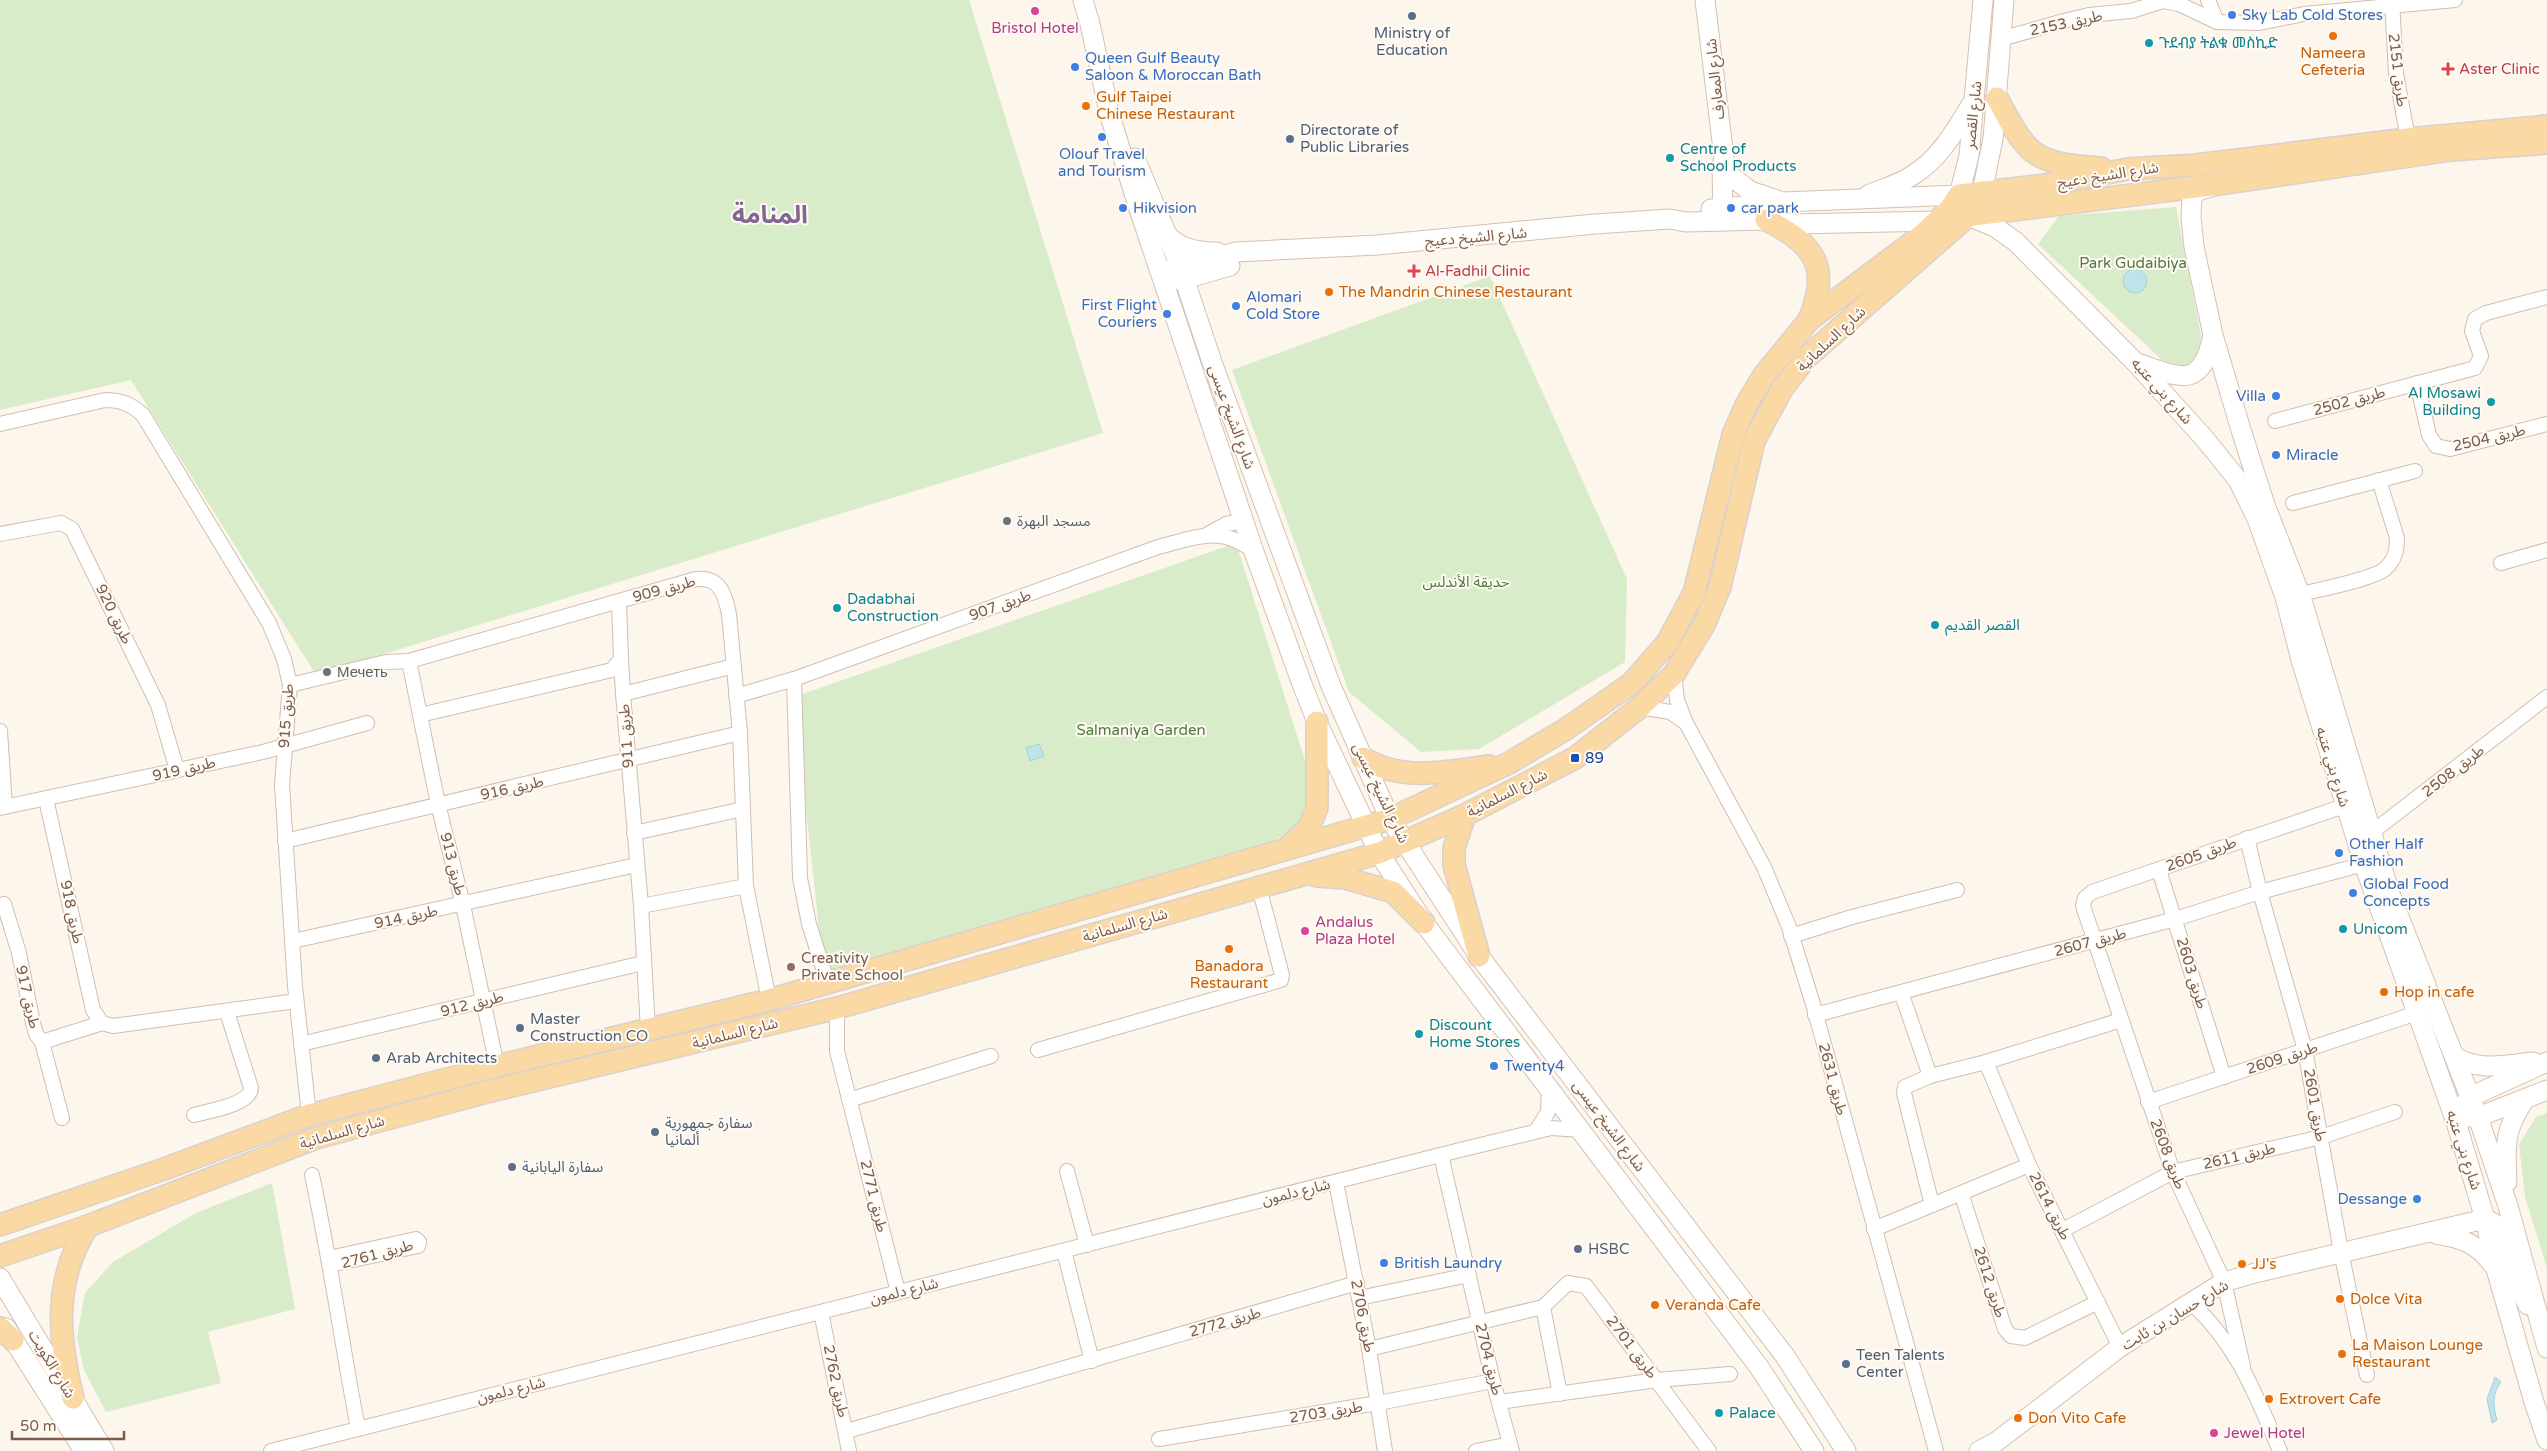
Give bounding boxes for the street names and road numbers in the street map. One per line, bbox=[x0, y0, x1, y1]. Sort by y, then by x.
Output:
street label: طريق 2153 bbox=[2028, 7, 2104, 40]
street label: طريق 2151 bbox=[2384, 32, 2411, 108]
street label: شارع المعارف bbox=[1702, 37, 1731, 120]
street label: شارع القصر bbox=[1960, 80, 1989, 151]
street label: شارع الشيخ دعيج bbox=[2056, 158, 2161, 195]
street label: شارع الشيخ دعيج bbox=[1424, 224, 1528, 253]
street label: شارع السلمانية bbox=[1793, 302, 1871, 378]
street label: شارع بني عتبه bbox=[2125, 354, 2197, 430]
street label: شارع الشيخ عيسى bbox=[1202, 362, 1259, 473]
street label: طريق 2502 bbox=[2311, 383, 2387, 420]
street label: طريق 2504 bbox=[2451, 421, 2527, 456]
street label: طريق 909 bbox=[631, 572, 698, 607]
street label: طريق 920 bbox=[91, 581, 136, 647]
street label: طريق 907 bbox=[967, 586, 1034, 625]
street label: طريق 915 bbox=[275, 683, 298, 749]
street label: طريق 911 bbox=[615, 703, 638, 769]
street label: شارع بني عتبه bbox=[2309, 725, 2354, 810]
street label: شارع الشيخ عيسى bbox=[1346, 740, 1413, 848]
street label: طريق 2508 bbox=[2418, 741, 2488, 802]
street label: طريق 919 bbox=[151, 753, 218, 786]
street label: شارع السلمانية bbox=[1464, 765, 1552, 824]
street label: طريق 916 bbox=[479, 772, 546, 805]
street label: طريق 913 bbox=[436, 831, 470, 898]
street label: طريق 2605 bbox=[2163, 833, 2239, 876]
street label: طريق 918 bbox=[56, 879, 88, 946]
street label: طريق 914 bbox=[373, 901, 440, 933]
street label: شارع السلمانية bbox=[1080, 904, 1171, 949]
street label: طريق 2607 bbox=[2052, 924, 2128, 961]
street label: طريق 2603 bbox=[2172, 935, 2211, 1011]
street label: طريق 917 bbox=[11, 964, 44, 1031]
street label: طريق 912 bbox=[439, 987, 506, 1021]
street label: شارع السلمانية bbox=[690, 1014, 781, 1055]
street label: طريق 2609 bbox=[2244, 1038, 2320, 1079]
street label: طريق 2631 bbox=[1814, 1041, 1851, 1117]
street label: طريق 2601 bbox=[2299, 1067, 2330, 1143]
street label: شارع الشيخ عيسى bbox=[1566, 1077, 1649, 1177]
street label: شارع بني عتبه bbox=[2440, 1108, 2485, 1193]
street label: شارع السلمانية bbox=[297, 1111, 388, 1156]
street label: طريق 2608 bbox=[2145, 1116, 2190, 1192]
street label: طريق 2611 bbox=[2201, 1139, 2277, 1174]
street label: طريق 2771 bbox=[855, 1158, 892, 1234]
street label: طريق 2614 bbox=[2024, 1169, 2075, 1243]
street label: شارع دلمون bbox=[1260, 1175, 1333, 1212]
street label: طريق 2761 bbox=[339, 1236, 415, 1273]
street label: طريق 2612 bbox=[1969, 1244, 2010, 1320]
street label: شارع دلمون bbox=[868, 1274, 941, 1311]
street label: شارع حسان بن ثابت bbox=[2118, 1276, 2233, 1357]
street label: طريق 2706 bbox=[1346, 1278, 1379, 1354]
street label: طريق 2772 bbox=[1187, 1303, 1263, 1342]
street label: طريق 2701 bbox=[1602, 1312, 1661, 1383]
street label: طريق 2704 bbox=[1470, 1321, 1507, 1397]
street label: شارع الكويت bbox=[22, 1327, 79, 1403]
street label: طريق 2762 bbox=[819, 1343, 852, 1419]
street label: شارع دلمون bbox=[475, 1373, 548, 1410]
street label: طريق 2703 bbox=[1288, 1397, 1364, 1428]

